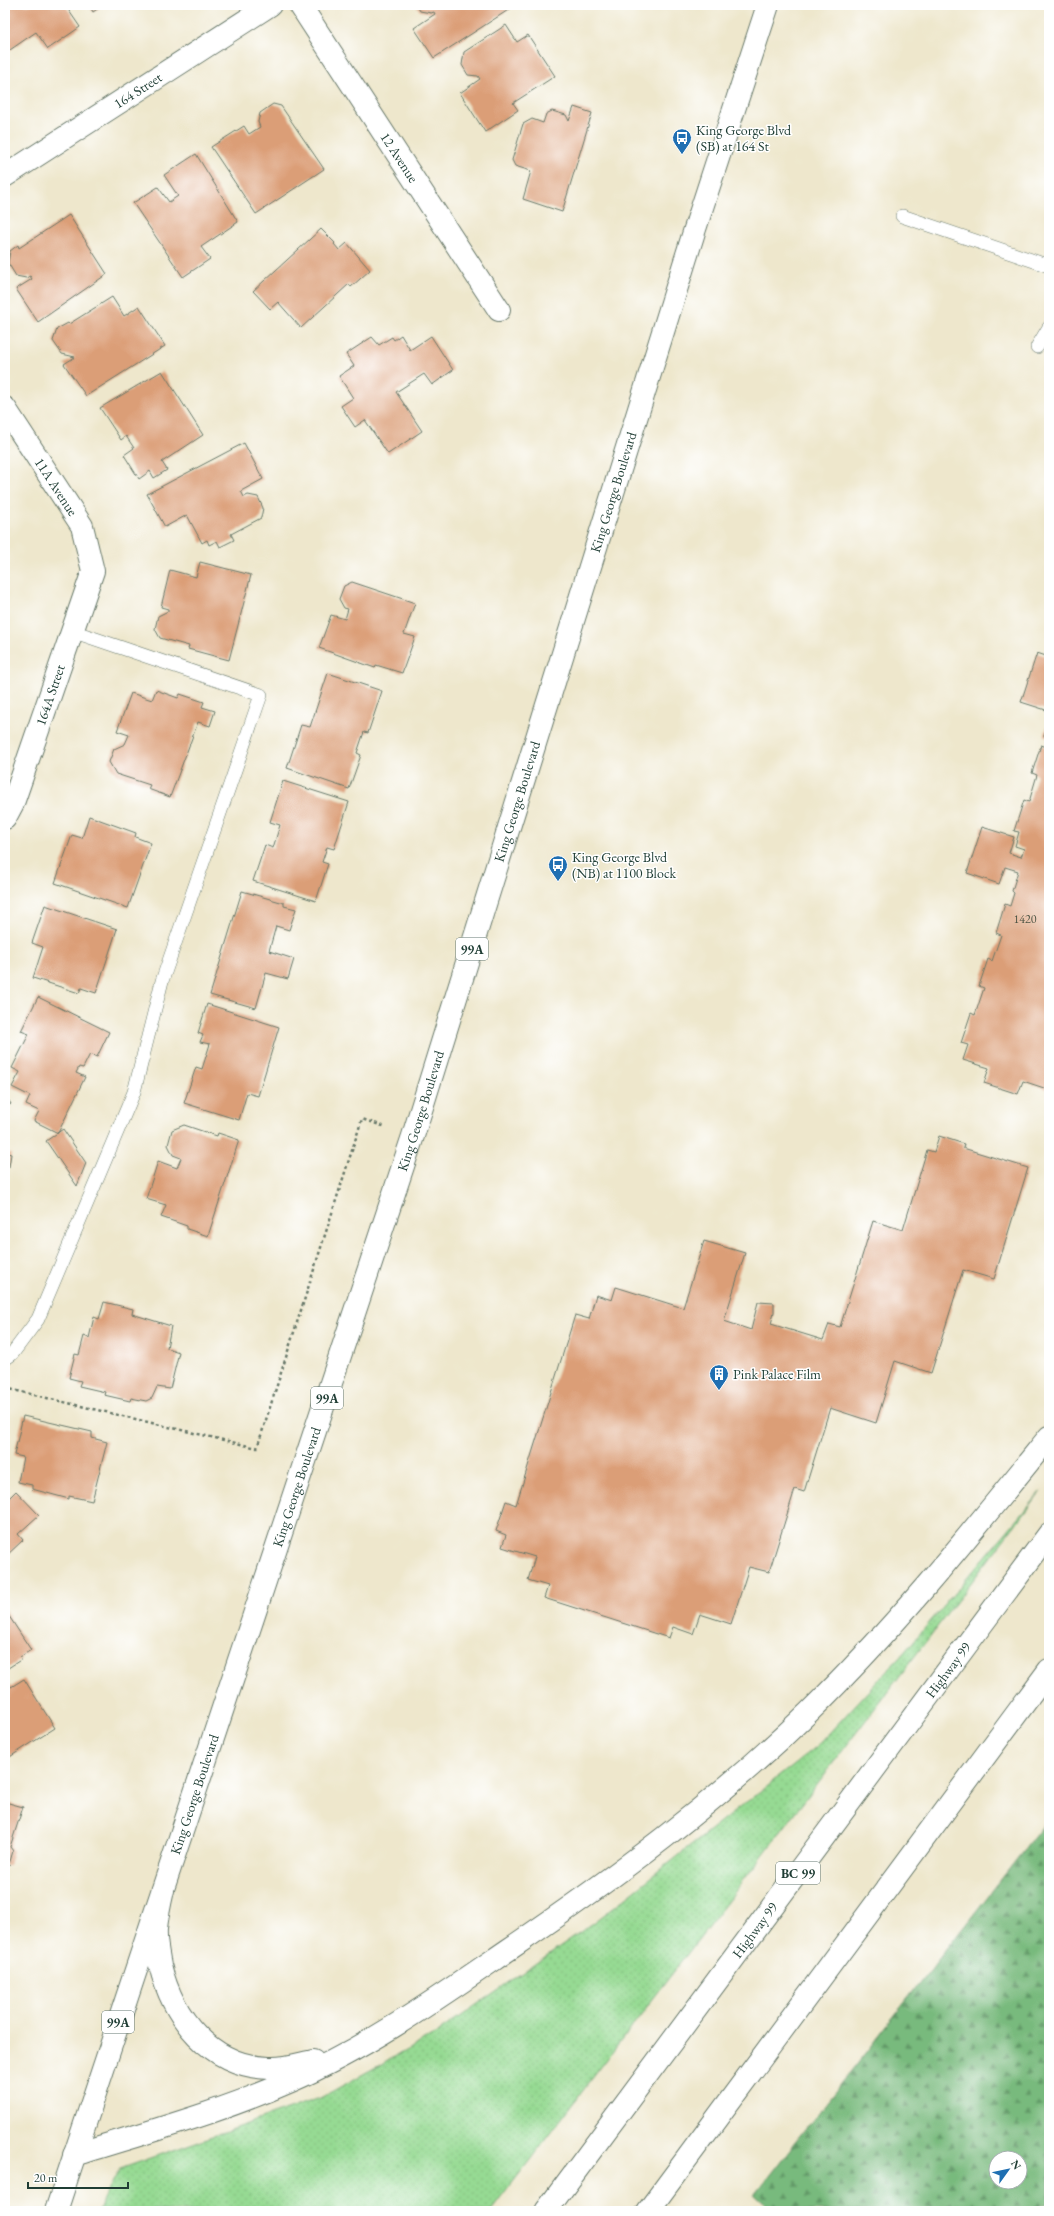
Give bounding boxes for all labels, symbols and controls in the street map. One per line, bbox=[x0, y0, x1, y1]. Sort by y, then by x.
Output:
street label: 164 Street bbox=[110, 68, 166, 112]
place label: King George Blvd (SB) at 164 St bbox=[696, 121, 792, 155]
bus stop icon: King George Blvd (SB) at 164 St bbox=[671, 127, 693, 155]
street label: 12 Avenue bbox=[376, 129, 423, 186]
street label: King George Boulevard bbox=[586, 429, 641, 555]
street label: 11A Avenue bbox=[31, 454, 82, 520]
street label: 164A Street bbox=[31, 662, 69, 728]
street label: King George Boulevard bbox=[490, 738, 544, 864]
place label: King George Blvd (NB) at 1100 Block bbox=[572, 848, 677, 882]
bus stop icon: King George Blvd (NB) at 1100 Block bbox=[547, 854, 569, 882]
house number: 1420 bbox=[1013, 911, 1037, 927]
road number: 99A bbox=[456, 938, 488, 960]
street label: King George Boulevard bbox=[393, 1047, 448, 1173]
building icon: Pink Palace Film bbox=[708, 1363, 730, 1391]
place label: Pink Palace Film bbox=[733, 1365, 821, 1383]
road number: 99A bbox=[311, 1387, 343, 1409]
street label: King George Boulevard bbox=[268, 1424, 325, 1549]
street label: Highway 99 bbox=[921, 1638, 975, 1701]
street label: King George Boulevard bbox=[166, 1731, 223, 1857]
road number: BC 99 bbox=[776, 1862, 820, 1884]
street label: Highway 99 bbox=[728, 1898, 782, 1962]
road number: 99A bbox=[102, 2011, 134, 2033]
north arrow bbox=[988, 2150, 1028, 2190]
text: N bbox=[1008, 2157, 1025, 2172]
scale bar bbox=[28, 2164, 128, 2190]
text: 20 m bbox=[34, 2170, 58, 2186]

